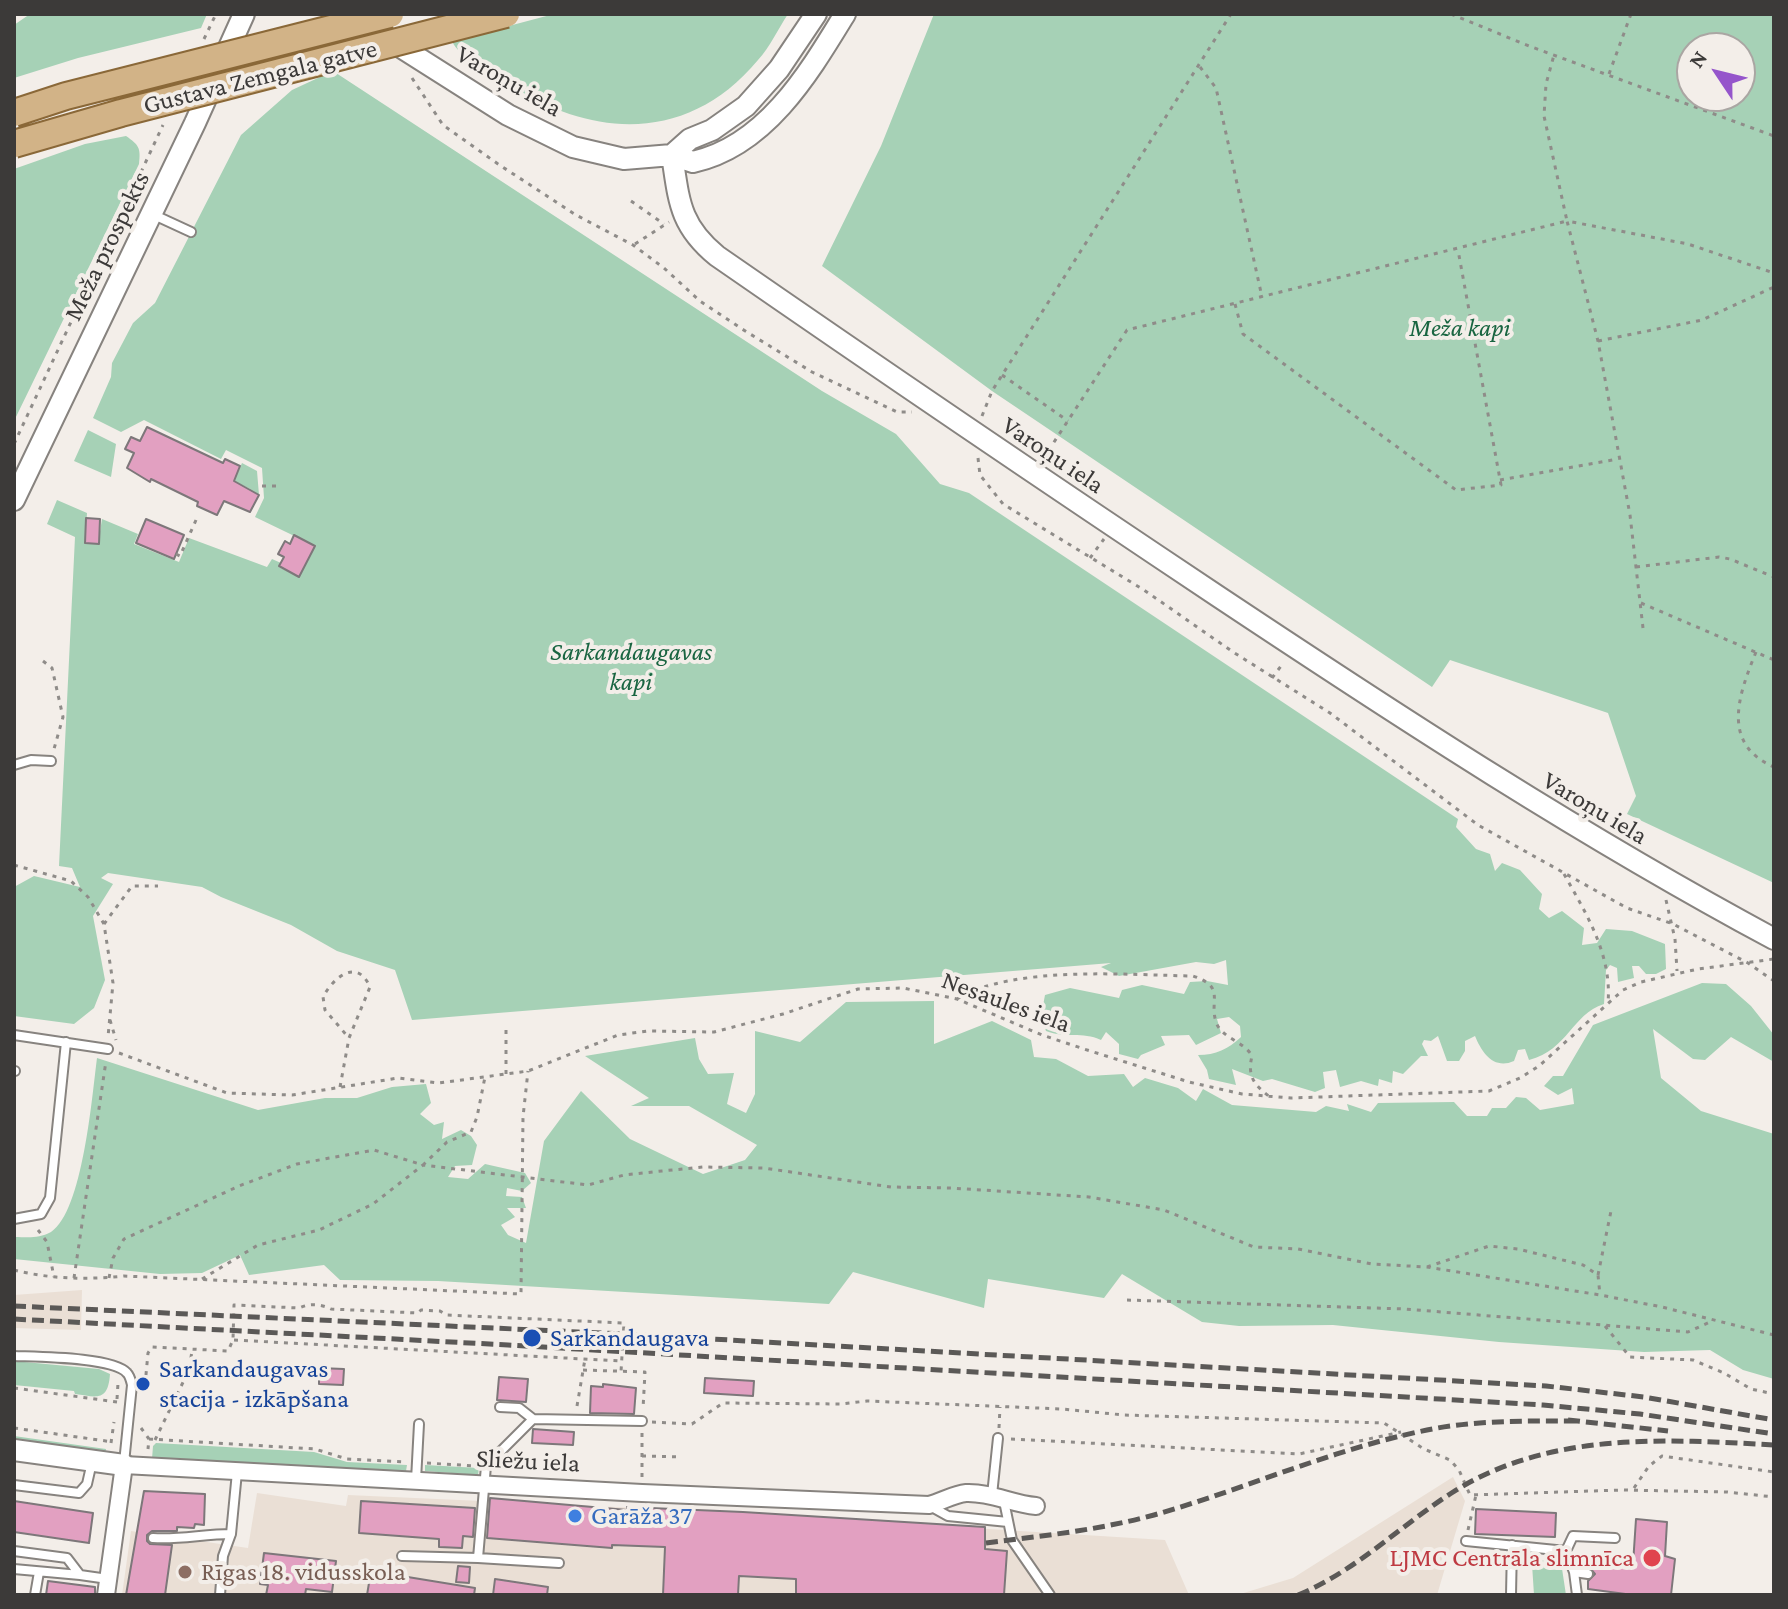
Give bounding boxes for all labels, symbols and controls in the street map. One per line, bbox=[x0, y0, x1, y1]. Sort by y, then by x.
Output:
north arrow bbox=[1676, 32, 1756, 112]
street label: Gustava Zemgala gatve bbox=[140, 33, 380, 121]
street label: Varoņu iela bbox=[451, 38, 567, 124]
text: N bbox=[1683, 46, 1712, 72]
street label: Meža prospekts bbox=[57, 166, 157, 326]
park label: Meža kapi bbox=[1409, 312, 1511, 344]
street label: Varoņu iela bbox=[996, 409, 1110, 501]
park label: Sarkandaugavas kapi bbox=[550, 636, 712, 698]
street label: Varoņu iela bbox=[1537, 764, 1653, 852]
street label: Nesaules iela bbox=[937, 964, 1075, 1040]
place label: Sarkandaugava bbox=[550, 1322, 709, 1354]
marker: Sarkandaugava bbox=[521, 1327, 543, 1349]
place label: Sarkandaugavas stacija - izkāpšana bbox=[159, 1353, 349, 1414]
marker: Sarkandaugavas stacija - izkāpšana bbox=[134, 1375, 152, 1393]
street label: Sliežu iela bbox=[475, 1443, 581, 1479]
place label: Garāža 37 bbox=[591, 1500, 692, 1532]
marker: Garāža 37 bbox=[566, 1507, 584, 1525]
place label: LJMC Centrāla slimnīca bbox=[1389, 1542, 1634, 1574]
marker: LJMC Centrāla slimnīca bbox=[1641, 1547, 1663, 1569]
place label: Rīgas 18. vidusskola bbox=[201, 1556, 406, 1588]
marker: Rīgas 18. vidusskola bbox=[176, 1563, 194, 1581]

